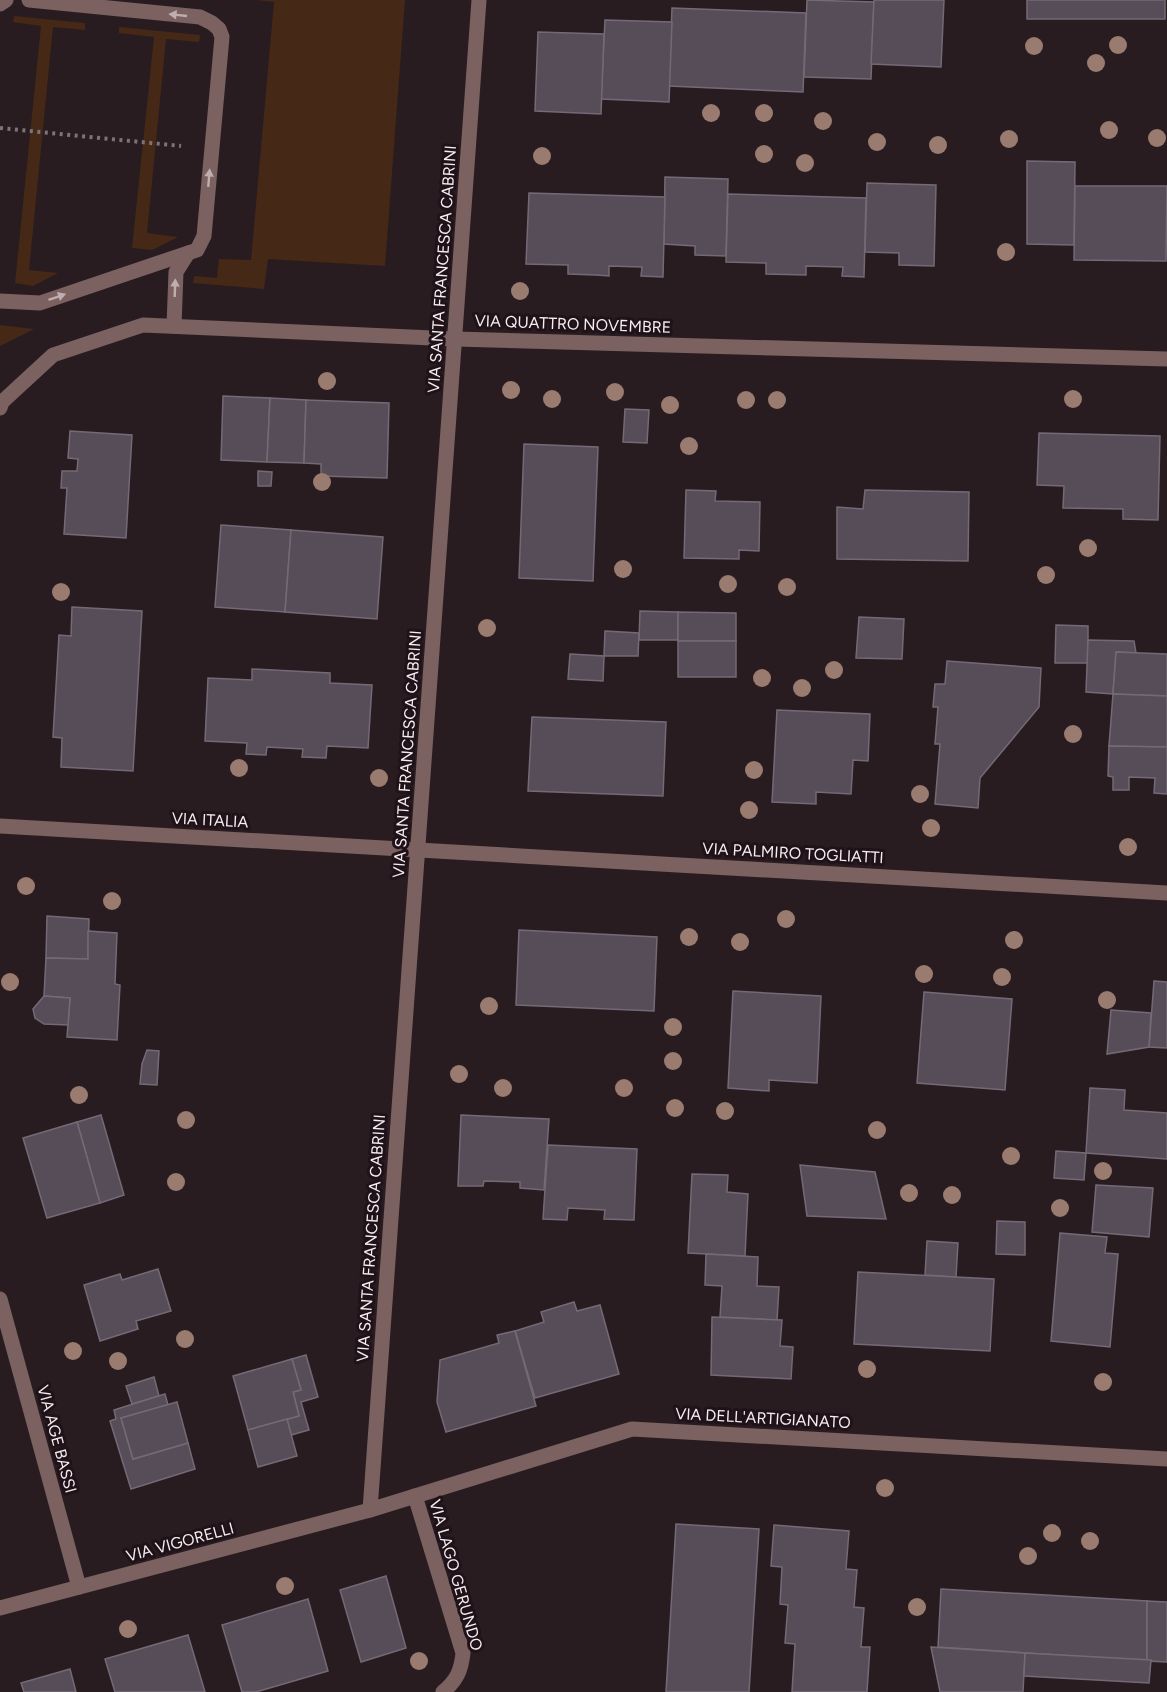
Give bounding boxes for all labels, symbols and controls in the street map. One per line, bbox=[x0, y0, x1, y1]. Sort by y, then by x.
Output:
one-way arrow bbox=[168, 10, 187, 20]
street label: VIA SANTA FRANCESCA CABRINI bbox=[424, 145, 460, 393]
one-way arrow bbox=[204, 168, 214, 187]
one-way arrow bbox=[171, 278, 180, 297]
one-way arrow bbox=[48, 292, 66, 302]
street label: VIA QUATTRO NOVEMBRE bbox=[474, 311, 672, 337]
street label: VIA SANTA FRANCESCA CABRINI bbox=[389, 630, 425, 878]
street label: VIA ITALIA bbox=[171, 809, 249, 832]
street label: VIA PALMIRO TOGLIATTI bbox=[702, 839, 884, 867]
street label: VIA SANTA FRANCESCA CABRINI bbox=[353, 1114, 389, 1362]
street label: VIA AGE BASSI bbox=[33, 1383, 81, 1495]
street label: VIA DELL'ARTIGIANATO bbox=[675, 1404, 851, 1432]
street label: VIA LAGO GERUNDO bbox=[425, 1497, 487, 1653]
street label: VIA VIGORELLI bbox=[124, 1518, 236, 1566]

